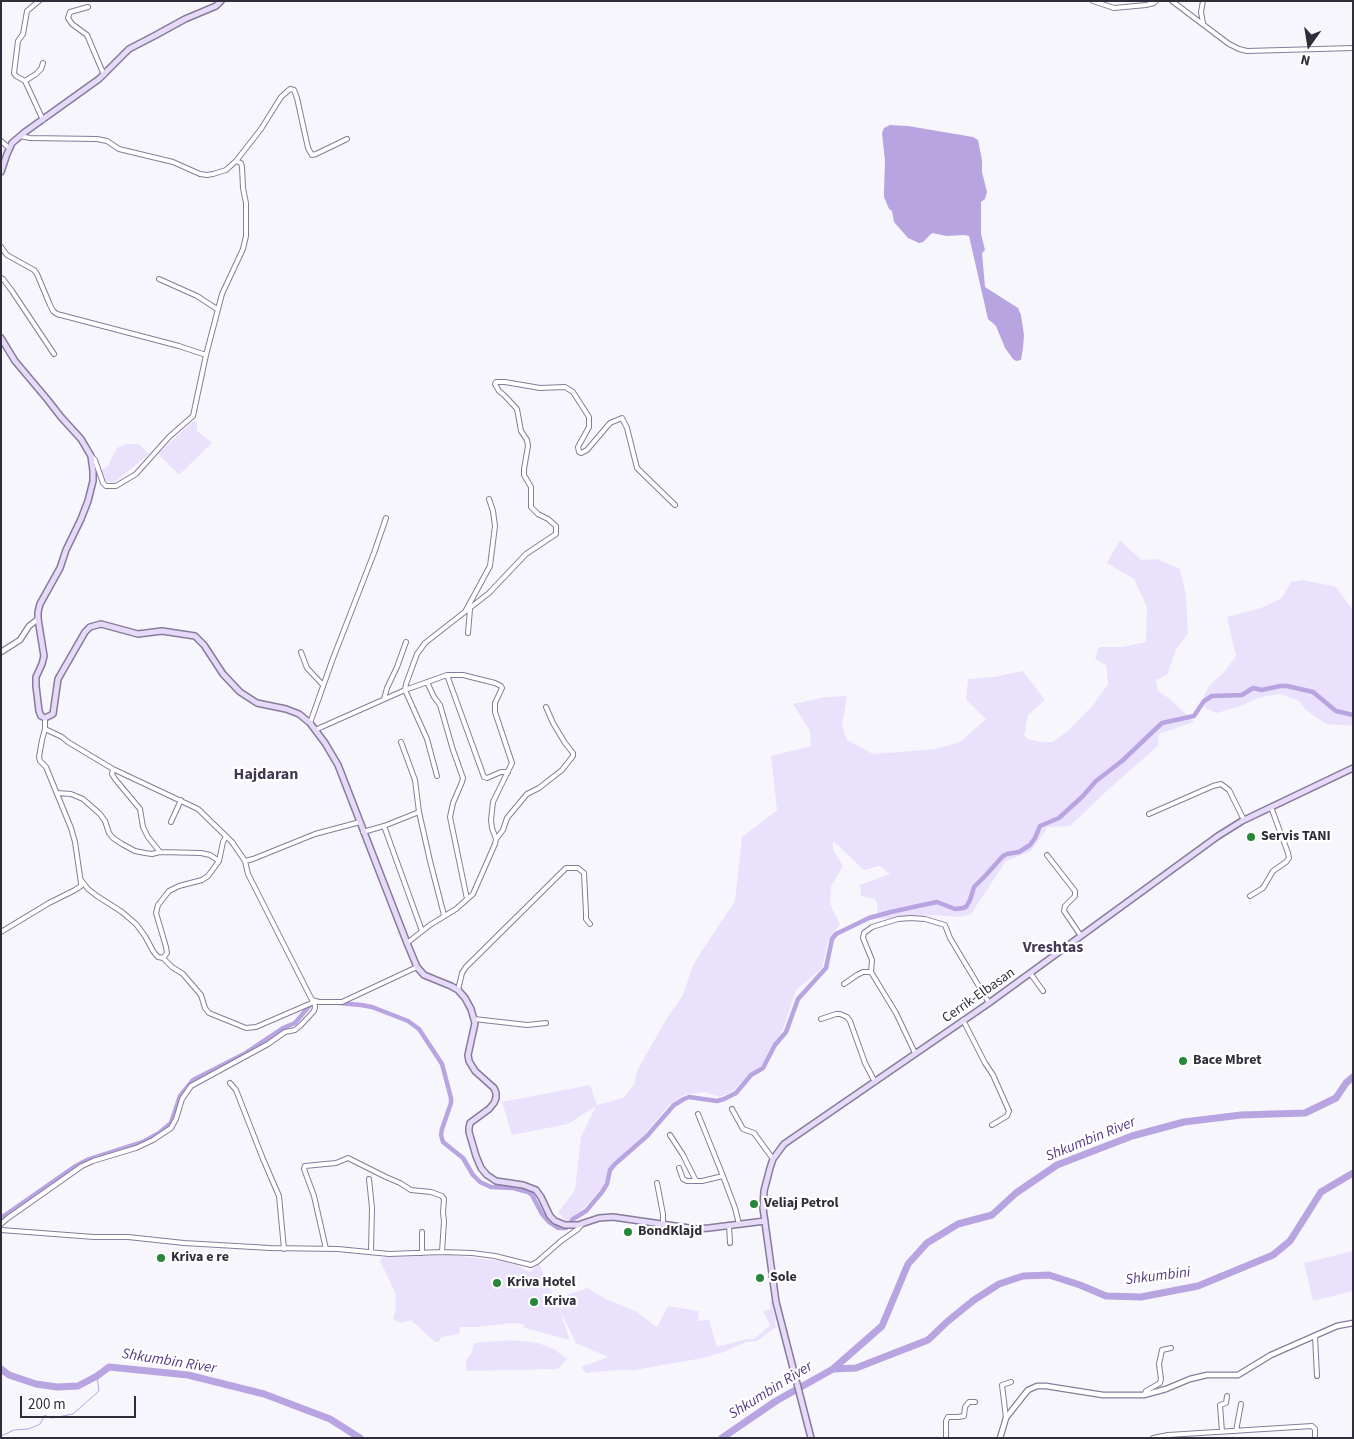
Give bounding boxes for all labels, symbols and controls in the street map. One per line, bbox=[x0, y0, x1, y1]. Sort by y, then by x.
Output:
north arrow bbox=[1284, 20, 1334, 70]
text: N bbox=[1299, 49, 1312, 70]
district label: Hajdaran bbox=[234, 765, 298, 785]
place label: Servis TANI bbox=[1261, 829, 1331, 845]
marker: Servis TANI bbox=[1245, 831, 1257, 843]
district label: Vreshtas bbox=[1023, 938, 1083, 958]
street label: Cerrik-Elbasan bbox=[939, 965, 1019, 1027]
place label: Bace Mbret bbox=[1193, 1053, 1262, 1069]
marker: Bace Mbret bbox=[1177, 1055, 1189, 1067]
water label: Shkumbin River bbox=[1043, 1114, 1139, 1166]
place label: Veliaj Petrol bbox=[764, 1196, 838, 1212]
marker: Veliaj Petrol bbox=[748, 1198, 760, 1210]
place label: BondKlajd bbox=[638, 1224, 702, 1240]
marker: BondKlajd bbox=[622, 1226, 634, 1238]
place label: Kriva e re bbox=[171, 1250, 229, 1266]
marker: Kriva e re bbox=[155, 1252, 167, 1264]
water label: Shkumbini bbox=[1125, 1264, 1191, 1290]
place label: Sole bbox=[770, 1270, 797, 1286]
marker: Sole bbox=[754, 1272, 766, 1284]
place label: Kriva Hotel bbox=[507, 1275, 575, 1291]
marker: Kriva Hotel bbox=[491, 1277, 503, 1289]
place label: Kriva bbox=[544, 1294, 576, 1310]
marker: Kriva bbox=[528, 1296, 540, 1308]
water label: Shkumbin River bbox=[120, 1346, 218, 1378]
water label: Shkumbin River bbox=[726, 1358, 816, 1424]
scale bar bbox=[22, 1386, 139, 1418]
text: 200 m bbox=[28, 1394, 66, 1415]

